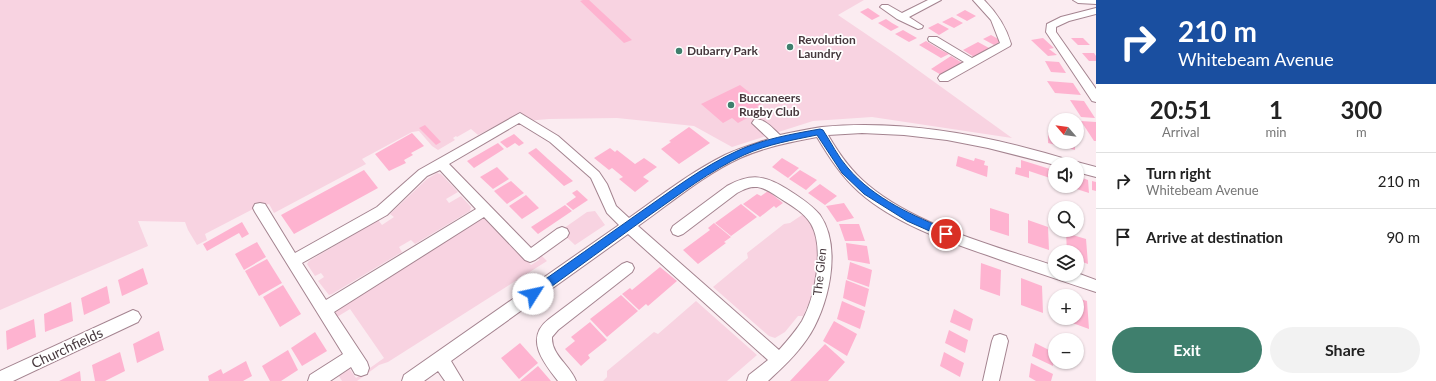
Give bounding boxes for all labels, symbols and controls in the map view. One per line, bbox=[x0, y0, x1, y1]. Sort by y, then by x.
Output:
text: 210 m bbox=[1178, 14, 1257, 48]
icon: right bbox=[1112, 16, 1164, 68]
place label: Revolution Laundry bbox=[798, 32, 856, 61]
marker: Revolution Laundry bbox=[785, 42, 795, 52]
place label: Dubarry Park bbox=[687, 43, 758, 58]
marker: Dubarry Park bbox=[674, 46, 684, 56]
text: Whitebeam Avenue bbox=[1178, 48, 1334, 70]
place label: Buccaneers Rugby Club bbox=[739, 90, 800, 119]
text: 20:51 bbox=[1150, 95, 1212, 124]
text: 1 bbox=[1269, 95, 1283, 124]
text: 300 bbox=[1340, 95, 1382, 124]
marker: Buccaneers Rugby Club bbox=[726, 100, 736, 110]
north arrow bbox=[1048, 113, 1084, 149]
map controls bbox=[1048, 113, 1084, 369]
text: Arrival bbox=[1162, 124, 1199, 140]
text: min bbox=[1266, 124, 1287, 140]
text: m bbox=[1356, 124, 1367, 140]
button: sound bbox=[1048, 157, 1084, 193]
text: Turn right bbox=[1146, 164, 1211, 182]
icon: right bbox=[1112, 170, 1134, 192]
text: 210 m bbox=[1378, 172, 1420, 190]
text: Whitebeam Avenue bbox=[1146, 182, 1259, 198]
button: search bbox=[1048, 201, 1084, 237]
pin bbox=[929, 217, 963, 251]
icon: arrive bbox=[935, 223, 957, 245]
icon: arrive bbox=[1112, 226, 1134, 248]
text: Arrive at destination bbox=[1146, 228, 1283, 246]
text: 90 m bbox=[1386, 228, 1420, 246]
button: layers bbox=[1048, 245, 1084, 281]
street label: The Glen bbox=[810, 247, 829, 296]
position arrow bbox=[512, 273, 554, 315]
button: + bbox=[1048, 289, 1084, 325]
street label: Churchfields bbox=[28, 324, 105, 371]
button: Exit bbox=[1112, 327, 1262, 373]
button: Share bbox=[1270, 327, 1420, 373]
button: − bbox=[1048, 333, 1084, 369]

